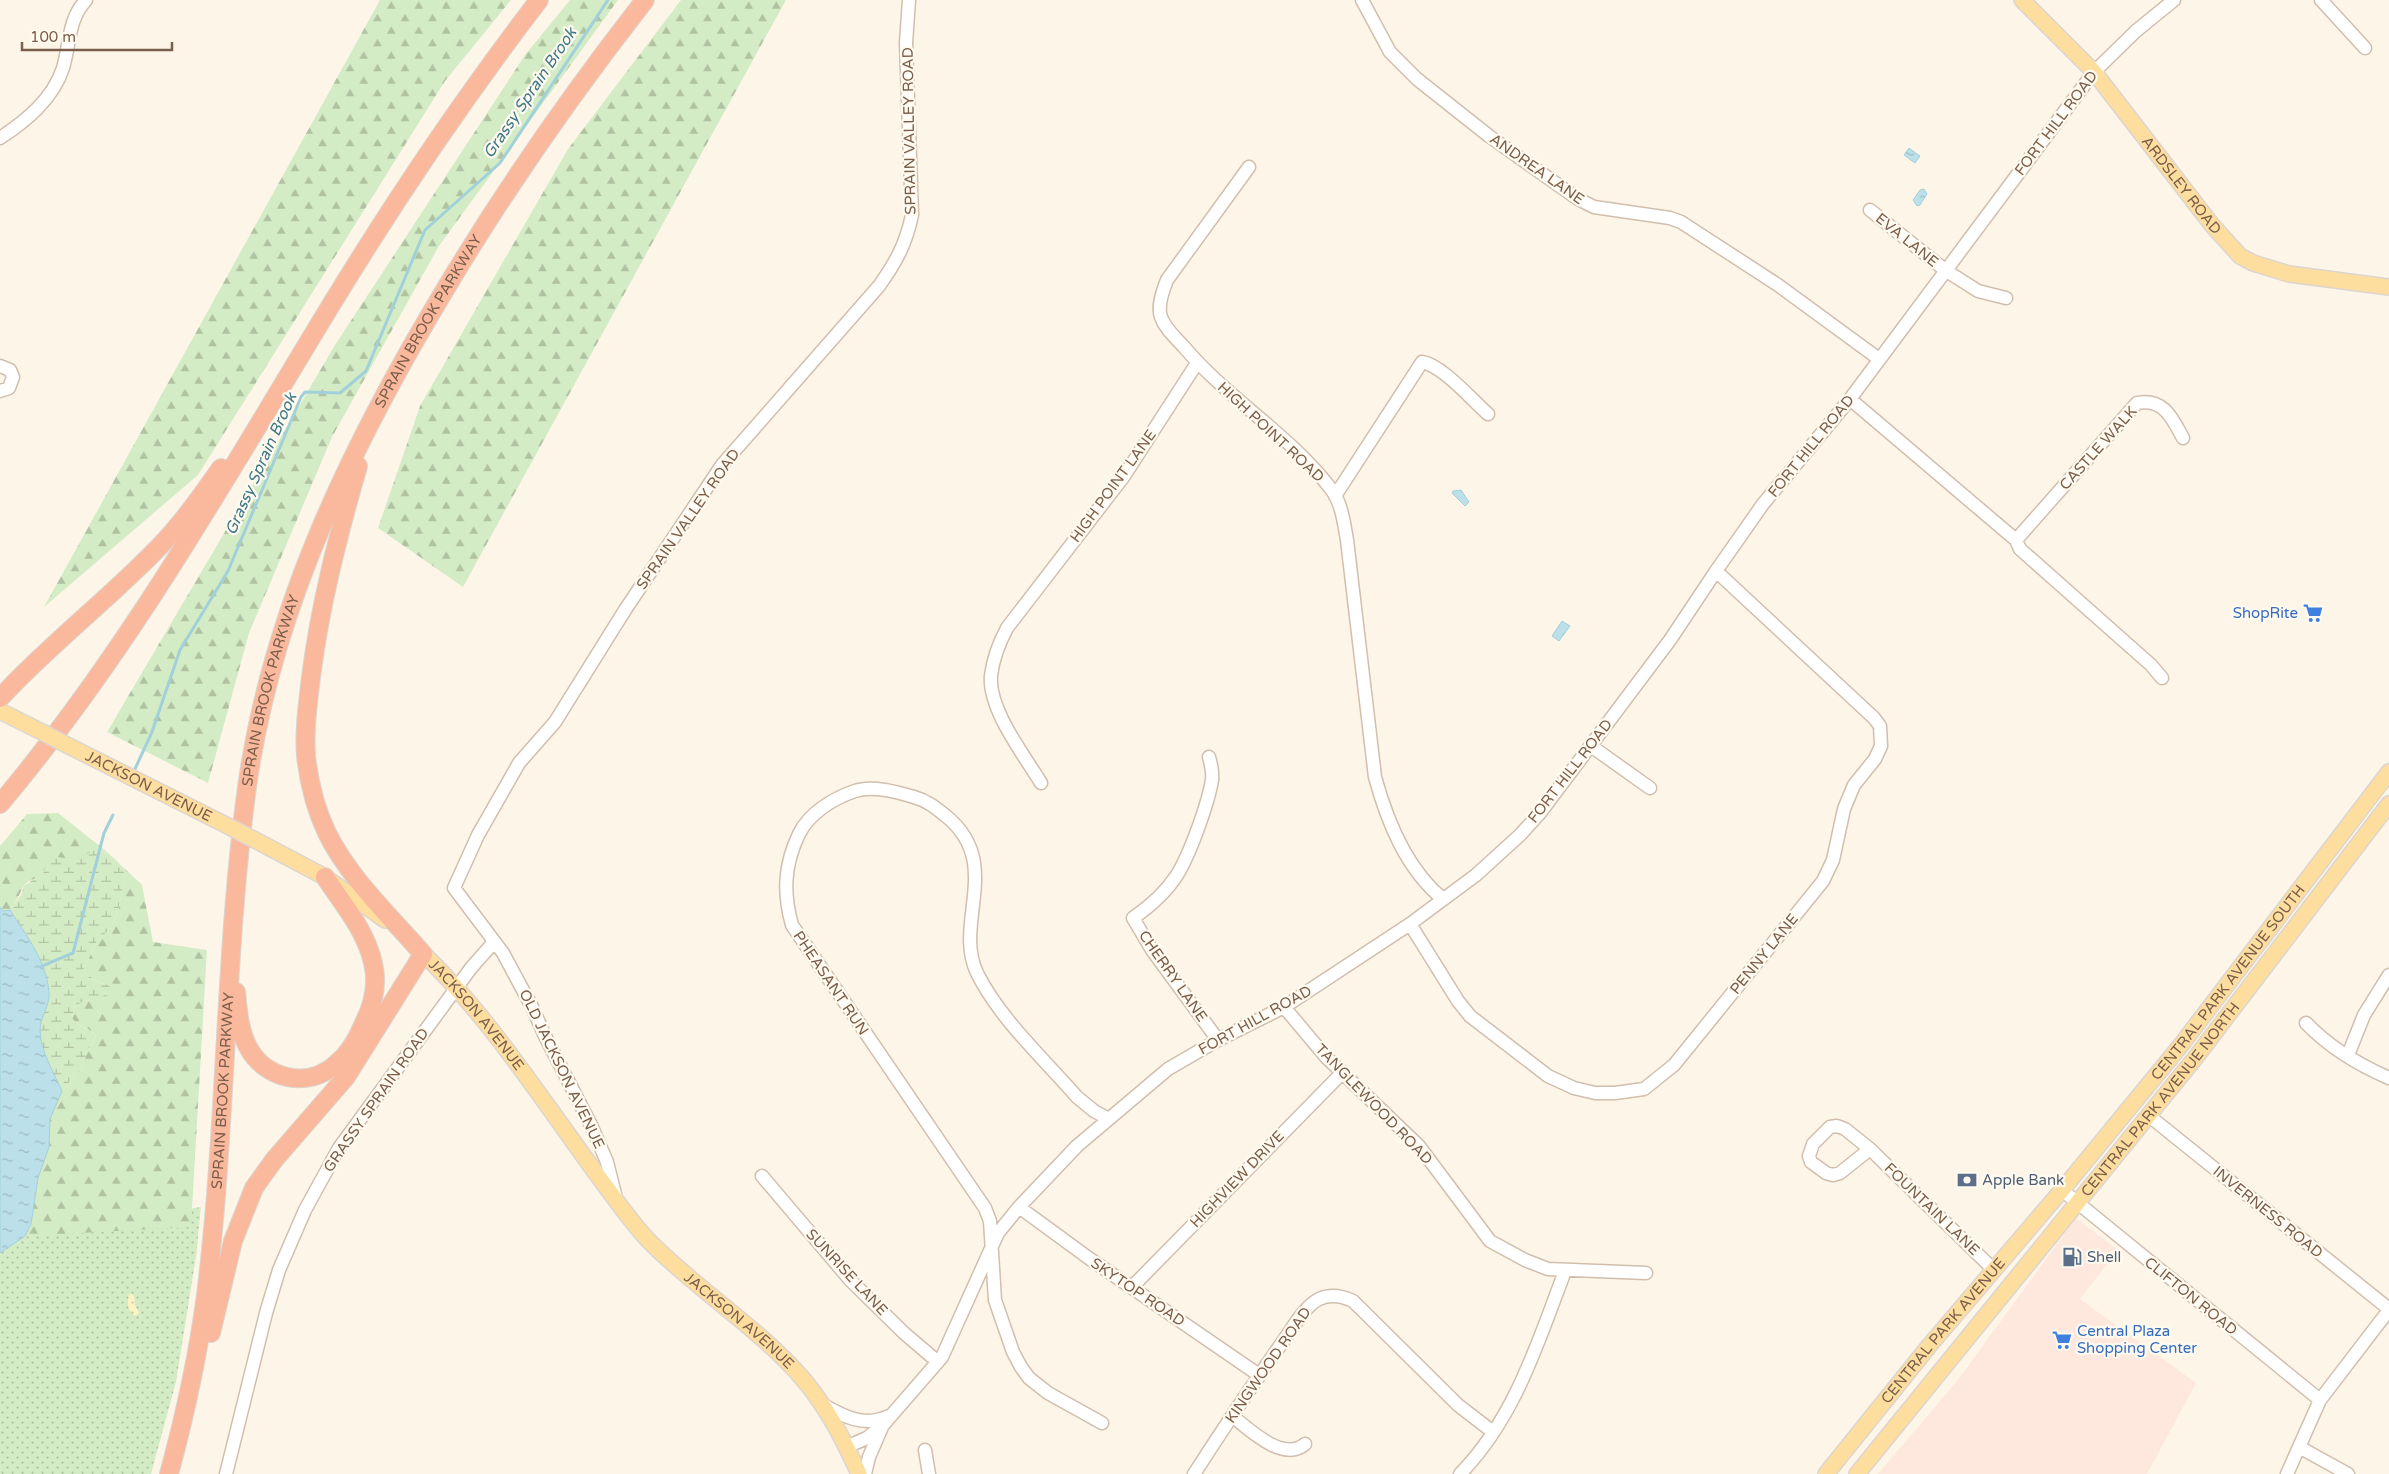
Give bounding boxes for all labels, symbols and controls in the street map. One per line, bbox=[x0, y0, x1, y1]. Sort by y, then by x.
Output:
scale bar bbox=[22, 20, 172, 52]
water label: Grassy Sprain Brook bbox=[479, 23, 582, 162]
text: 100 m bbox=[30, 28, 76, 46]
street label: SPRAIN VALLEY ROAD bbox=[899, 47, 919, 215]
street label: FORT HILL ROAD bbox=[2011, 67, 2101, 179]
street label: ANDREA LANE bbox=[1486, 130, 1588, 208]
street label: ARDSLEY ROAD bbox=[2138, 133, 2225, 238]
street label: EVA LANE bbox=[1872, 209, 1942, 271]
street label: SPRAIN BROOK PARKWAY bbox=[371, 231, 486, 411]
street label: HIGH POINT ROAD bbox=[1214, 378, 1328, 486]
water label: Grassy Sprain Brook bbox=[221, 389, 302, 538]
street label: FORT HILL ROAD bbox=[1764, 391, 1858, 501]
street label: CASTLE WALK bbox=[2056, 402, 2140, 494]
street label: HIGH POINT LANE bbox=[1066, 426, 1160, 546]
street label: SPRAIN VALLEY ROAD bbox=[633, 445, 743, 593]
street label: SPRAIN BROOK PARKWAY bbox=[238, 592, 303, 788]
supermarket icon: ShopRite bbox=[2302, 602, 2324, 624]
place label: ShopRite bbox=[2233, 604, 2298, 622]
street label: FORT HILL ROAD bbox=[1524, 716, 1616, 826]
street label: JACKSON AVENUE bbox=[82, 747, 215, 825]
street label: CENTRAL PARK AVENUE SOUTH bbox=[2147, 881, 2309, 1084]
street label: PENNY LANE bbox=[1726, 910, 1802, 998]
street label: PHEASANT RUN bbox=[789, 927, 873, 1039]
street label: CHERRY LANE bbox=[1135, 927, 1211, 1025]
street label: JACKSON AVENUE bbox=[425, 955, 528, 1074]
street label: FORT HILL ROAD bbox=[1195, 981, 1315, 1059]
street label: OLD JACKSON AVENUE bbox=[515, 986, 609, 1152]
street label: SPRAIN BROOK PARKWAY bbox=[207, 991, 238, 1190]
street label: CENTRAL PARK AVENUE NORTH bbox=[2077, 999, 2243, 1200]
street label: GRASSY SPRAIN ROAD bbox=[319, 1025, 433, 1175]
street label: TANGLEWOOD ROAD bbox=[1312, 1040, 1436, 1168]
street label: HIGHVIEW DRIVE bbox=[1186, 1127, 1288, 1231]
street label: FOUNTAIN LANE bbox=[1881, 1159, 1983, 1259]
street label: INVERNESS ROAD bbox=[2209, 1162, 2327, 1262]
bank icon: Apple Bank bbox=[1956, 1169, 1978, 1191]
place label: Apple Bank bbox=[1982, 1171, 2064, 1189]
street label: SUNRISE LANE bbox=[802, 1225, 892, 1319]
fuel station icon: Shell bbox=[2061, 1246, 2083, 1268]
place label: Shell bbox=[2087, 1248, 2121, 1266]
street label: CLIFTON ROAD bbox=[2141, 1253, 2241, 1339]
street label: SKYTOP ROAD bbox=[1088, 1254, 1188, 1330]
street label: CENTRAL PARK AVENUE bbox=[1877, 1254, 2009, 1407]
street label: JACKSON AVENUE bbox=[680, 1268, 798, 1373]
street label: KINGWOOD ROAD bbox=[1221, 1304, 1315, 1426]
place label: Central Plaza Shopping Center bbox=[2077, 1322, 2197, 1357]
supermarket icon: Central Plaza Shopping Center bbox=[2051, 1329, 2073, 1351]

